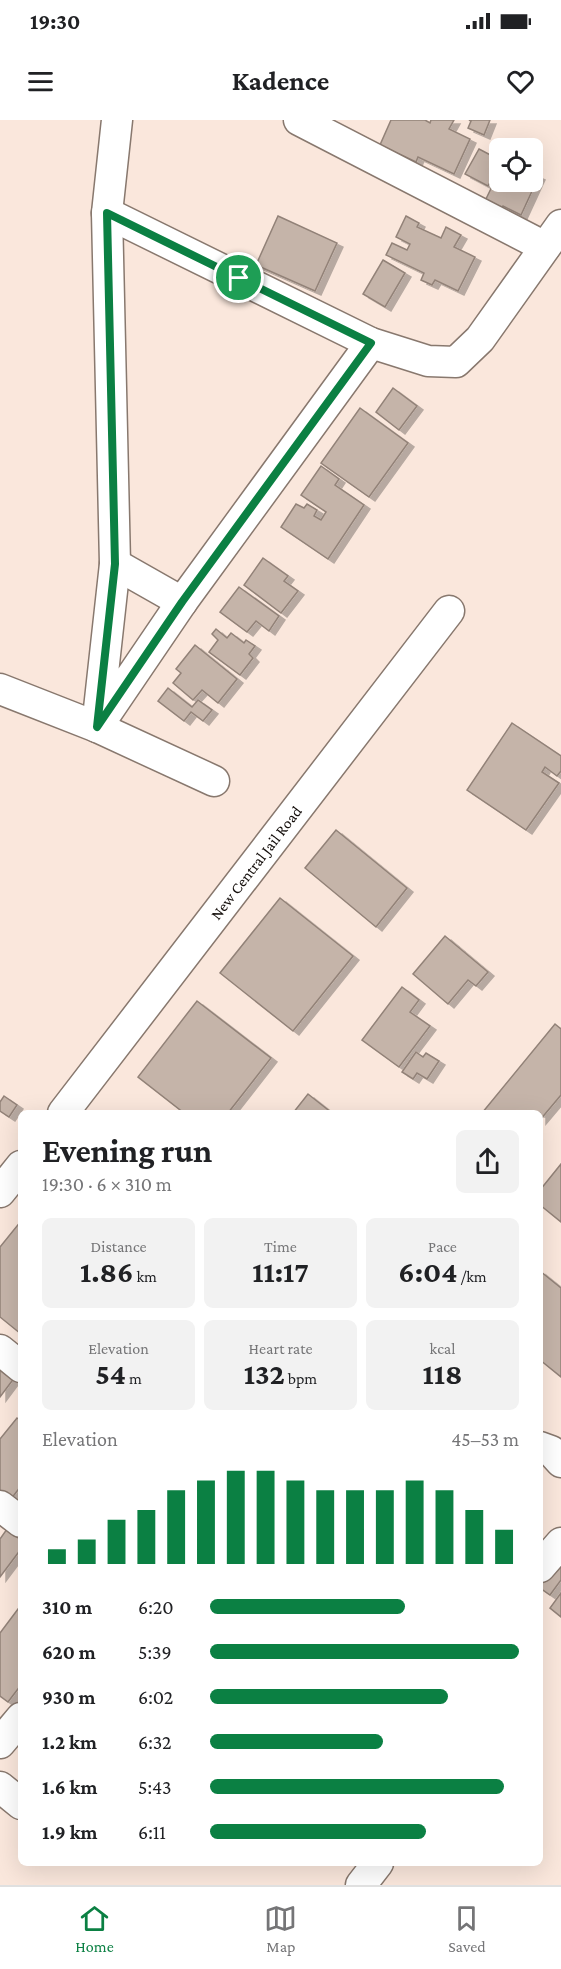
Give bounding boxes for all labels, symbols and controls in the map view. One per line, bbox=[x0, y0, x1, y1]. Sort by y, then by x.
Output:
text: 19:30 bbox=[30, 9, 80, 34]
icon: menu bbox=[24, 65, 57, 98]
icon: heart bbox=[504, 65, 537, 98]
text: Kadence bbox=[232, 66, 329, 96]
map controls bbox=[489, 138, 543, 192]
button: locate bbox=[489, 138, 543, 192]
pin bbox=[213, 252, 264, 303]
icon: arrive bbox=[222, 261, 255, 294]
street label: New Central Jail Road bbox=[207, 802, 305, 923]
button: share bbox=[456, 1130, 519, 1193]
text: Evening run bbox=[42, 1132, 212, 1169]
text: 19:30 · 6 × 310 m bbox=[42, 1173, 172, 1195]
text: Distance bbox=[91, 1238, 146, 1255]
text: Time bbox=[264, 1238, 297, 1255]
text: Pace bbox=[428, 1238, 457, 1255]
text: 1.86 bbox=[80, 1255, 133, 1288]
text: 11:17 bbox=[252, 1255, 309, 1288]
text: 6:04 bbox=[398, 1255, 457, 1288]
text: km bbox=[133, 1268, 157, 1285]
text: /km bbox=[457, 1268, 487, 1285]
text: Elevation bbox=[88, 1340, 149, 1357]
text: Heart rate bbox=[249, 1340, 312, 1357]
text: kcal bbox=[430, 1340, 455, 1357]
text: 54 bbox=[95, 1357, 126, 1390]
text: 132 bbox=[244, 1357, 285, 1390]
text: 118 bbox=[423, 1357, 462, 1390]
text: m bbox=[126, 1370, 142, 1387]
text: bpm bbox=[285, 1370, 317, 1387]
text: Elevation bbox=[42, 1428, 118, 1450]
text: 45–53 m bbox=[451, 1428, 519, 1450]
text: 310 m bbox=[42, 1596, 92, 1618]
text: 6:20 bbox=[138, 1596, 174, 1618]
text: 620 m bbox=[42, 1641, 96, 1663]
text: 5:39 bbox=[138, 1641, 172, 1663]
text: 930 m bbox=[42, 1686, 95, 1708]
text: 6:02 bbox=[138, 1686, 173, 1708]
text: 1.2 km bbox=[42, 1731, 97, 1753]
text: 6:32 bbox=[138, 1731, 172, 1753]
text: 1.6 km bbox=[42, 1776, 97, 1798]
text: 5:43 bbox=[138, 1776, 172, 1798]
text: 1.9 km bbox=[42, 1821, 97, 1843]
text: 6:11 bbox=[138, 1821, 166, 1843]
tab: Home bbox=[75, 1902, 114, 1955]
tab: Map bbox=[264, 1902, 297, 1955]
tab: Saved bbox=[448, 1902, 486, 1955]

